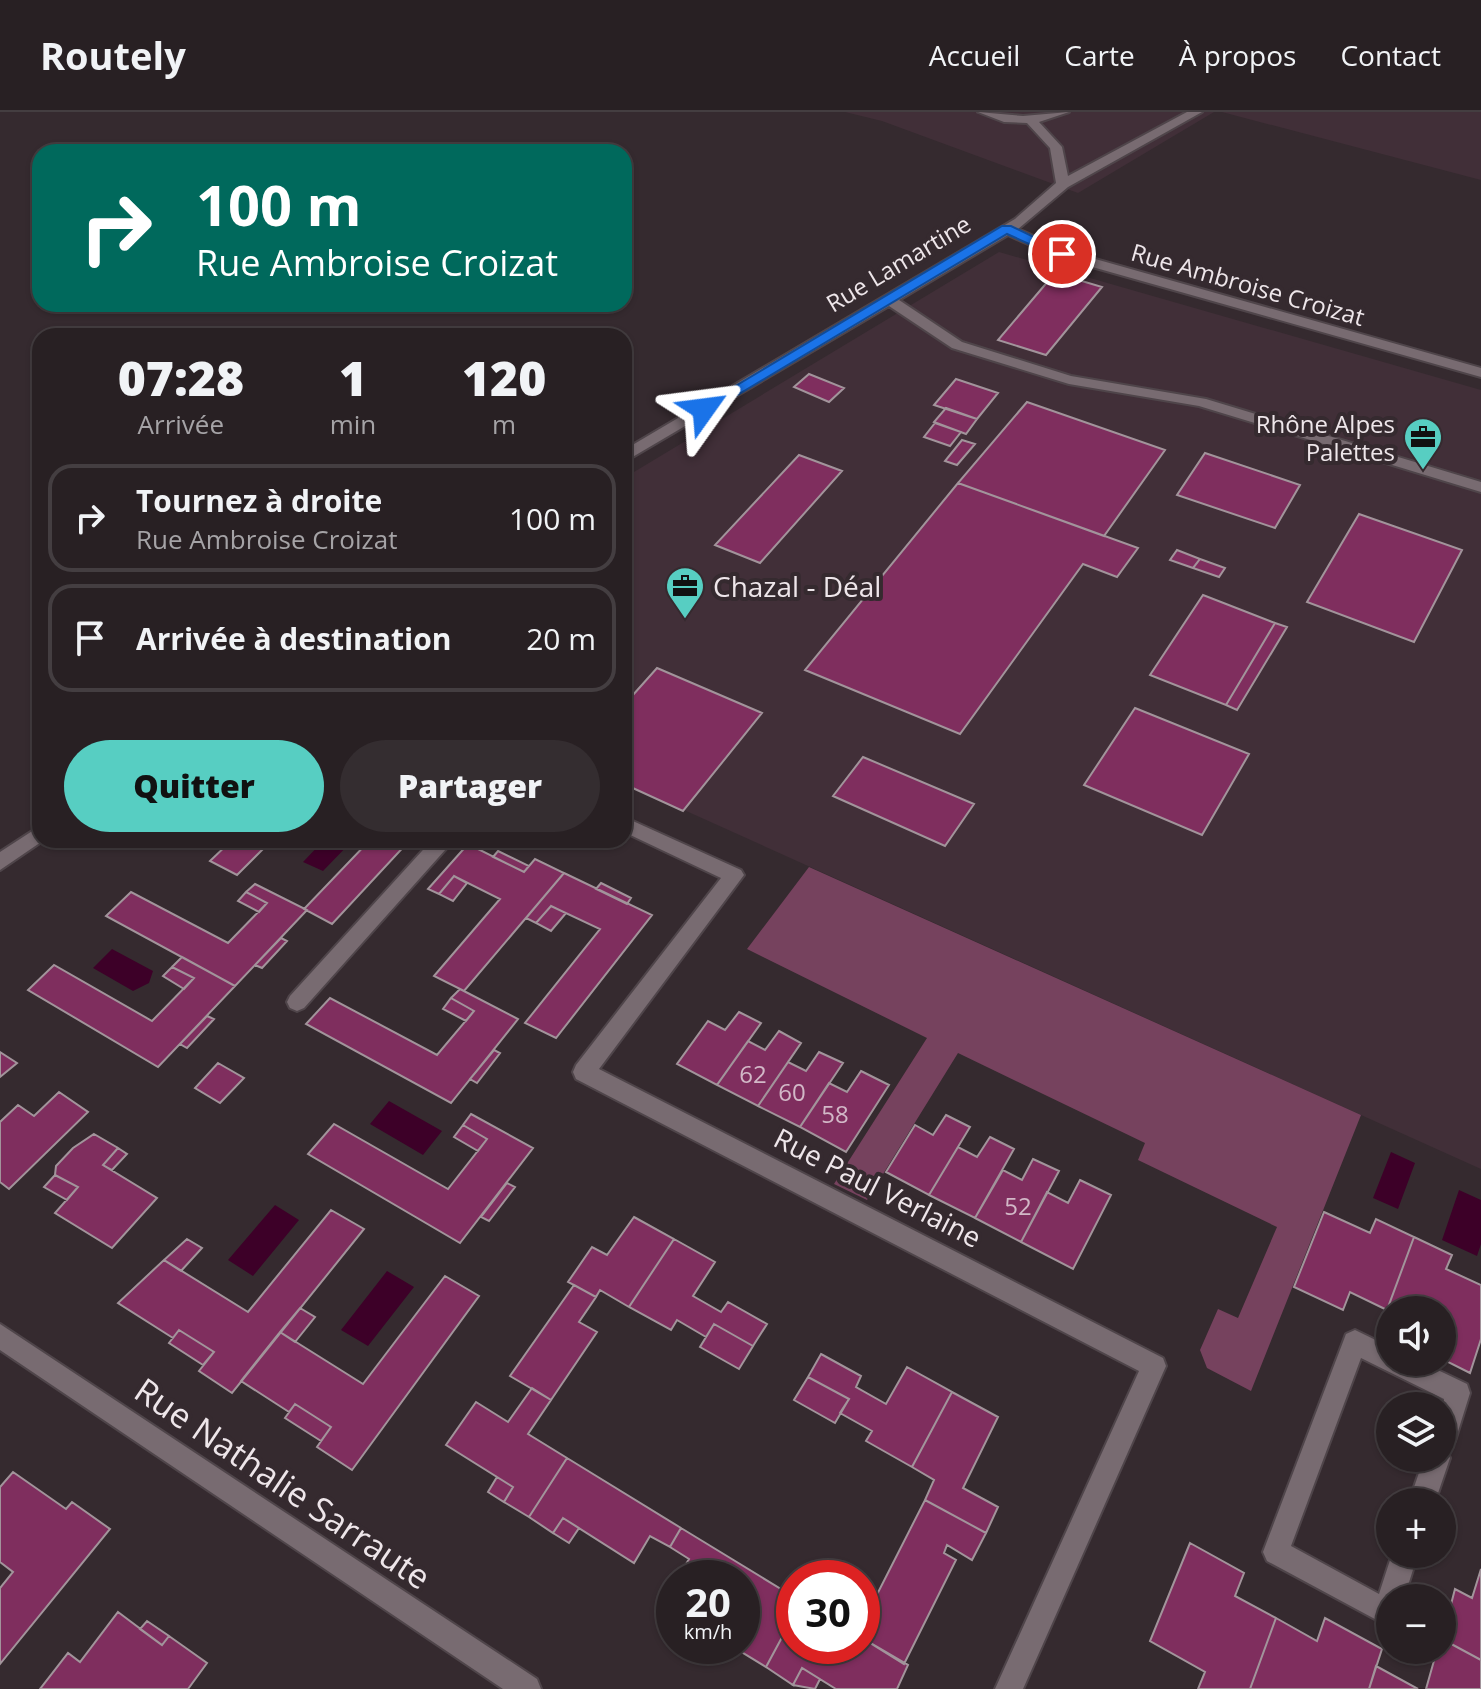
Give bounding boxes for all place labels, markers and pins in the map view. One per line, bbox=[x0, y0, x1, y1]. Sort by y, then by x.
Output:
pin bbox=[1028, 220, 1096, 288]
place label: Rhône Alpes Palettes bbox=[1256, 407, 1395, 468]
office icon: Rhône Alpes Palettes bbox=[1402, 416, 1444, 471]
office icon: Chazal - Déal bbox=[664, 565, 706, 620]
place label: Chazal - Déal bbox=[713, 567, 881, 605]

